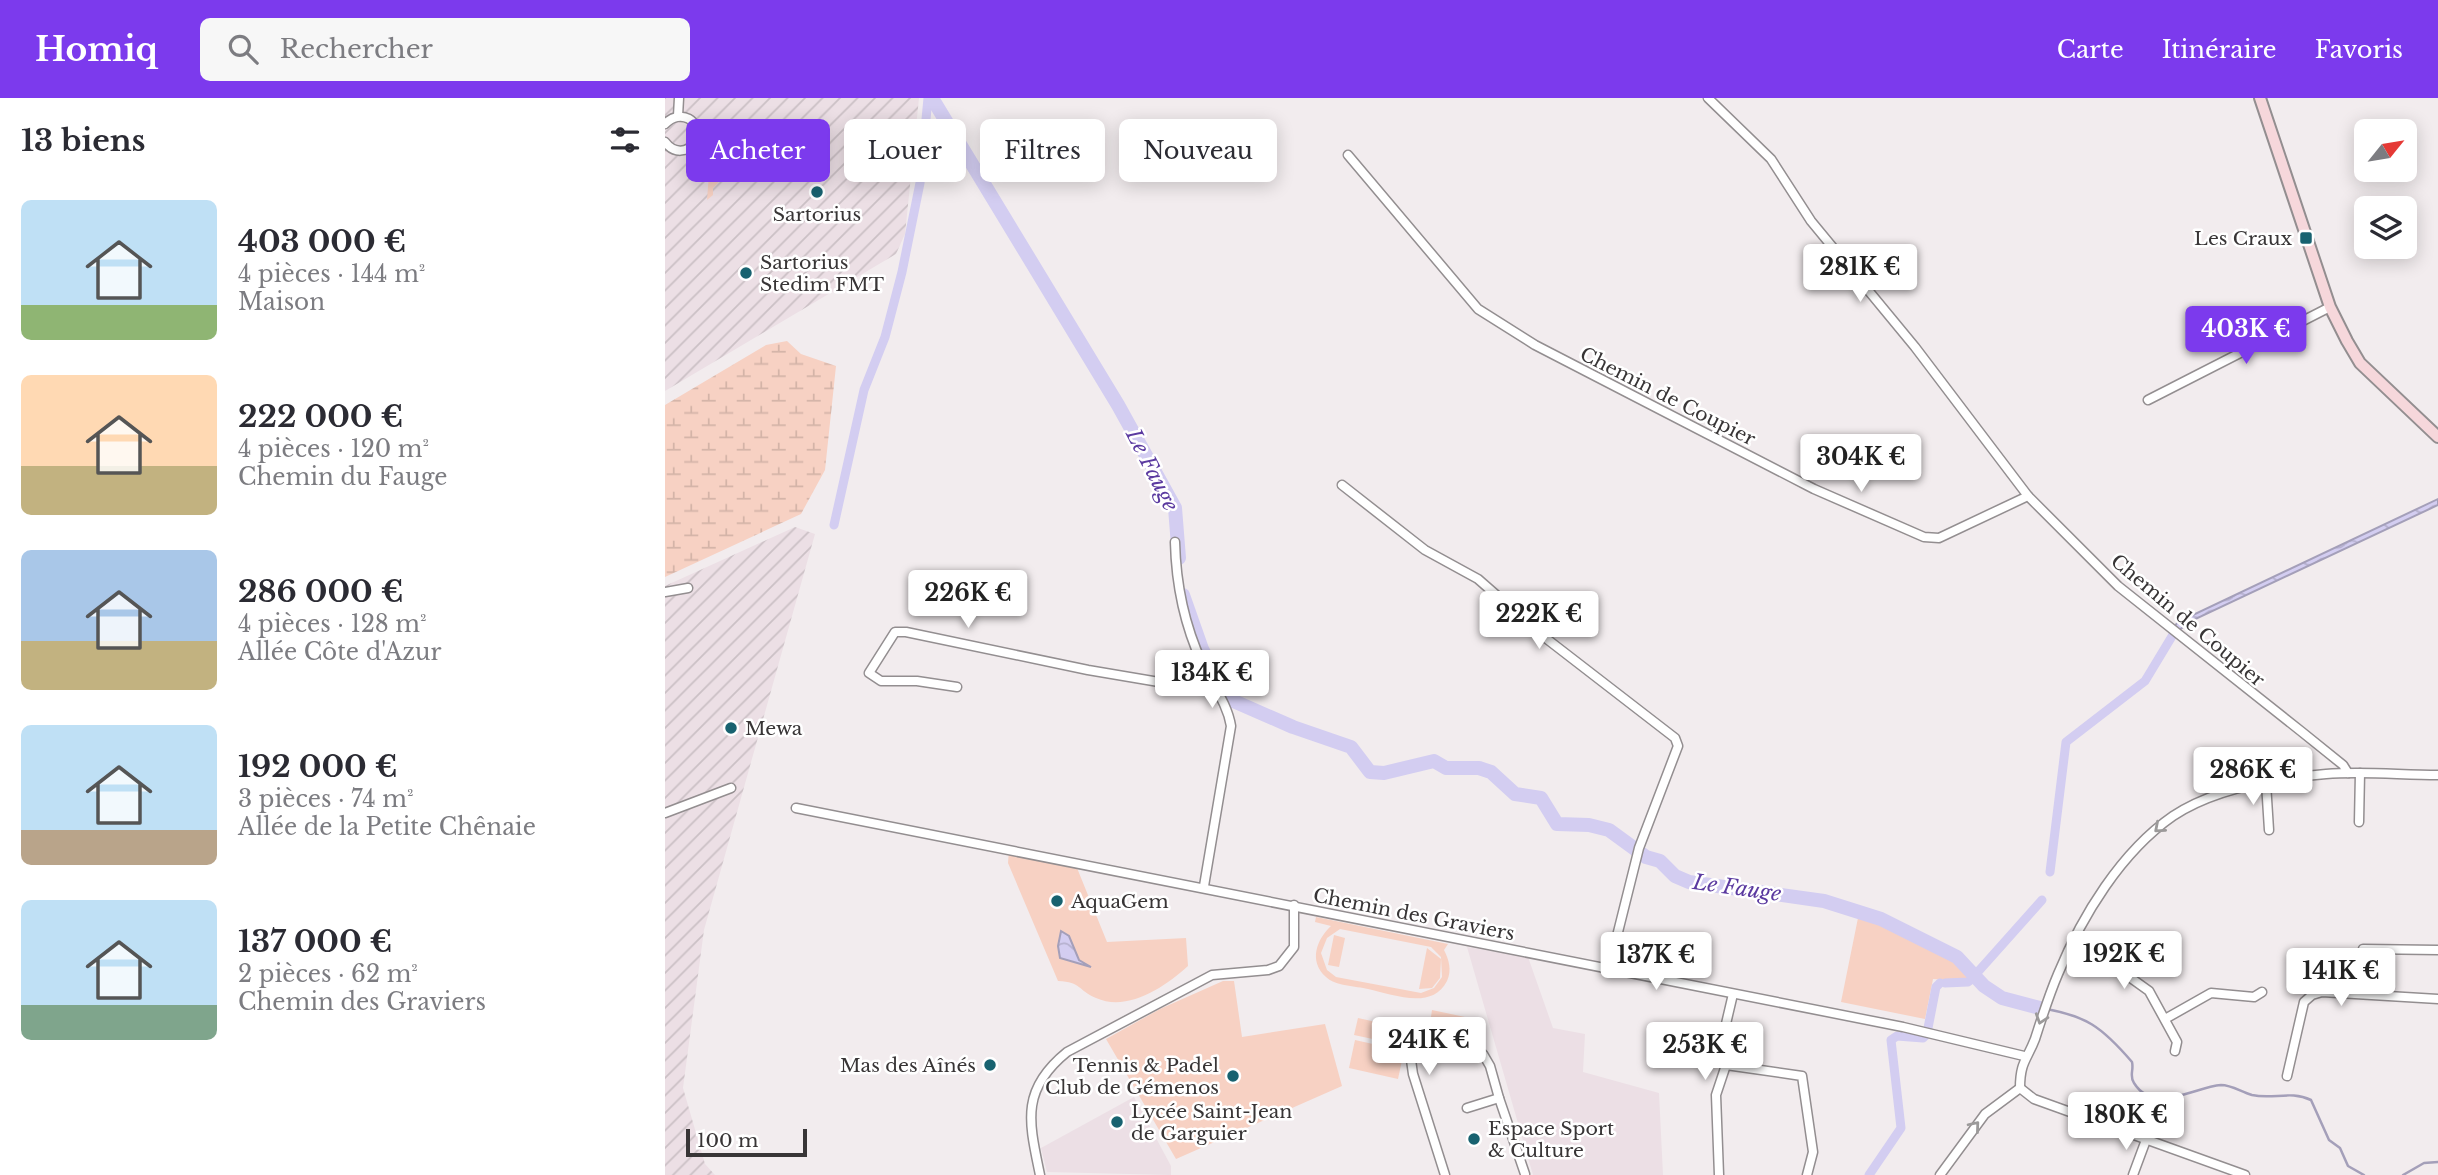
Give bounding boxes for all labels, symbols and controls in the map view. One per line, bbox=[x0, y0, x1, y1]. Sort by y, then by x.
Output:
search box bbox=[200, 18, 690, 81]
text: Homiq bbox=[35, 29, 158, 70]
icon: search bbox=[224, 30, 262, 68]
text: Rechercher bbox=[280, 33, 433, 65]
text: Carte bbox=[2057, 35, 2124, 64]
text: Itinéraire bbox=[2162, 35, 2277, 64]
text: Favoris bbox=[2315, 35, 2403, 64]
chip: Acheter bbox=[686, 119, 830, 182]
chip: Louer bbox=[844, 119, 966, 182]
chip: Filtres bbox=[980, 119, 1105, 182]
chip: Nouveau bbox=[1119, 119, 1277, 182]
north arrow bbox=[2354, 119, 2417, 182]
map controls bbox=[2354, 119, 2417, 259]
icon: filters bbox=[606, 121, 644, 159]
text: 13 biens bbox=[21, 122, 146, 159]
marker: Sartorius bbox=[809, 184, 825, 200]
button: layers bbox=[2354, 196, 2417, 259]
place label: Sartorius bbox=[773, 203, 861, 226]
text: 403 000 € bbox=[238, 223, 406, 260]
place label: Les Craux bbox=[2194, 227, 2292, 250]
icon: home bbox=[77, 228, 161, 312]
marker: Les Craux bbox=[2298, 230, 2314, 246]
pin: 281K € bbox=[1803, 244, 1917, 304]
place label: Sartorius Stedim FMT bbox=[760, 251, 884, 296]
text: 281K € bbox=[1819, 253, 1901, 281]
text: 4 pièces · 144 m² bbox=[238, 260, 425, 288]
marker: Sartorius Stedim FMT bbox=[738, 265, 754, 281]
text: Maison bbox=[238, 288, 325, 316]
pin: 403K € bbox=[2189, 306, 2303, 366]
text: 403K € bbox=[2201, 315, 2291, 343]
street label: Chemin de Coupier bbox=[1576, 342, 1759, 451]
text: 222 000 € bbox=[238, 398, 403, 435]
icon: home bbox=[77, 403, 161, 487]
water label: Le Fauge bbox=[1120, 424, 1184, 516]
pin: 304K € bbox=[1804, 434, 1918, 494]
text: 4 pièces · 120 m² bbox=[238, 435, 429, 463]
text: 304K € bbox=[1816, 443, 1906, 471]
text: Chemin du Fauge bbox=[238, 463, 448, 491]
street label: Chemin de Coupier bbox=[2106, 549, 2269, 691]
pin: 226K € bbox=[911, 570, 1025, 630]
text: 286 000 € bbox=[238, 573, 404, 610]
icon: home bbox=[77, 578, 161, 662]
text: 226K € bbox=[924, 579, 1012, 607]
pin: 222K € bbox=[1482, 592, 1596, 651]
text: 222K € bbox=[1496, 600, 1582, 628]
text: 4 pièces · 128 m² bbox=[238, 610, 427, 638]
text: Allée Côte d'Azur bbox=[238, 638, 441, 666]
pin: 134K € bbox=[1155, 650, 1269, 710]
text: 134K € bbox=[1171, 659, 1253, 687]
place label: Mewa bbox=[745, 717, 803, 740]
marker: Mewa bbox=[723, 720, 739, 736]
text: 192 000 € bbox=[238, 748, 398, 785]
pin: 286K € bbox=[2196, 748, 2310, 807]
icon: home bbox=[77, 753, 161, 837]
text: 286K € bbox=[2209, 756, 2297, 784]
text: 3 pièces · 74 m² bbox=[238, 785, 414, 813]
text: Allée de la Petite Chênaie bbox=[238, 813, 536, 841]
one-way arrow bbox=[2155, 820, 2168, 833]
water label: Le Fauge bbox=[1690, 869, 1783, 907]
street label: Chemin des Graviers bbox=[1311, 884, 1517, 945]
place label: AquaGem bbox=[1070, 890, 1169, 913]
marker: AquaGem bbox=[1049, 893, 1065, 909]
text: 137 000 € bbox=[238, 923, 392, 960]
icon: home bbox=[77, 928, 161, 1012]
pin: 137K € bbox=[1599, 932, 1713, 992]
pin: 192K € bbox=[2067, 932, 2181, 991]
text: 192K € bbox=[2083, 940, 2165, 968]
text: 137K € bbox=[1617, 941, 1695, 969]
pin: 141K € bbox=[2284, 948, 2398, 1008]
text: 141K € bbox=[2302, 957, 2380, 985]
text: 2 pièces · 62 m² bbox=[238, 960, 418, 988]
text: Chemin des Graviers bbox=[238, 988, 486, 1016]
one-way arrow bbox=[2035, 1013, 2049, 1025]
pin: 241K € bbox=[1372, 1018, 1486, 1077]
pin: 253K € bbox=[1648, 1023, 1762, 1082]
text: 241K € bbox=[1388, 1026, 1470, 1054]
text: 253K € bbox=[1662, 1031, 1748, 1059]
place label: Mas des Aînés bbox=[840, 1054, 976, 1077]
place label: Tennis & Padel Club de Gémenos bbox=[1045, 1054, 1219, 1099]
marker: Mas des Aînés bbox=[982, 1057, 998, 1073]
marker: Tennis & Padel Club de Gémenos bbox=[1225, 1068, 1241, 1084]
pin: 180K € bbox=[2069, 1093, 2183, 1152]
place label: Lycée Saint-Jean de Garguier bbox=[1131, 1100, 1292, 1145]
text: 180K € bbox=[2084, 1101, 2168, 1129]
marker: Lycée Saint-Jean de Garguier bbox=[1109, 1114, 1125, 1130]
place label: Espace Sport & Culture bbox=[1488, 1117, 1615, 1162]
one-way arrow bbox=[1966, 1122, 1979, 1134]
scale bar bbox=[686, 1126, 807, 1158]
text: 100 m bbox=[697, 1129, 758, 1152]
marker: Espace Sport & Culture bbox=[1466, 1131, 1482, 1147]

